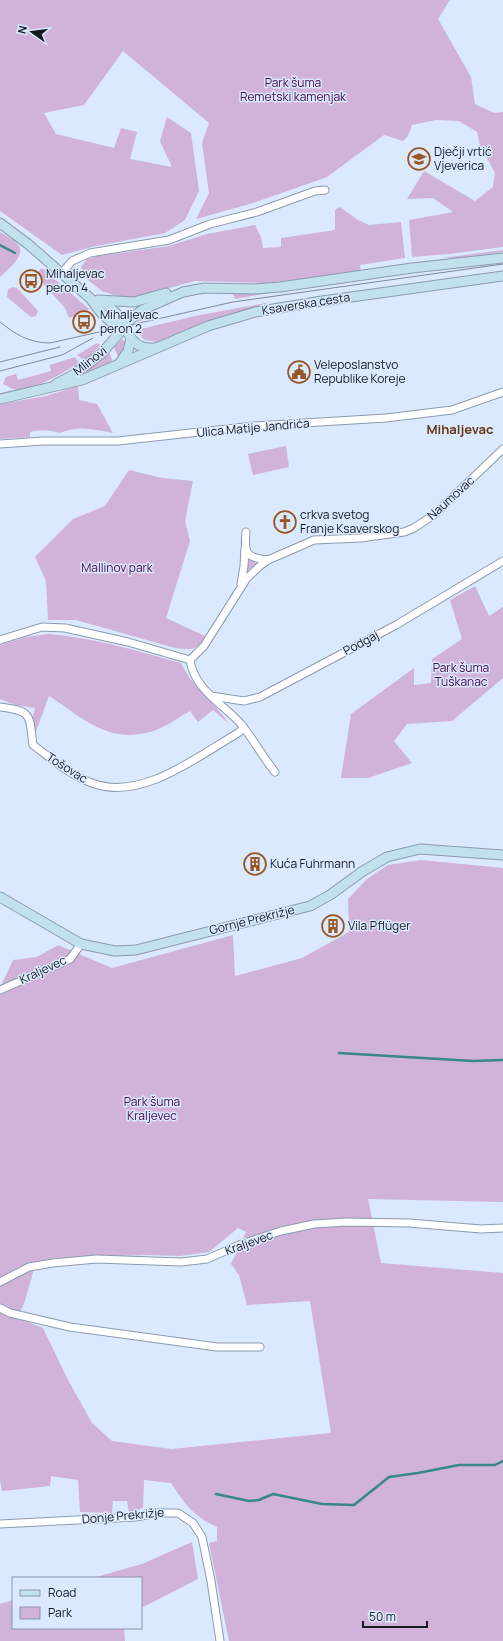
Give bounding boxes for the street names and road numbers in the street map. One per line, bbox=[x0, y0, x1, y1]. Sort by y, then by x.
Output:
street label: Ksaverska cesta bbox=[261, 288, 351, 319]
street label: Mlinovi bbox=[69, 342, 110, 379]
street label: Ulica Matije Jandrića bbox=[196, 414, 310, 441]
street label: Naumovac bbox=[423, 472, 478, 523]
street label: Podgaj bbox=[340, 626, 382, 659]
street label: Tošovac bbox=[43, 748, 91, 787]
street label: Gornje Prekrižje bbox=[207, 901, 296, 938]
street label: Kraljevec bbox=[17, 951, 69, 988]
street label: Kraljevec bbox=[222, 1226, 276, 1259]
street label: Donje Prekrižje bbox=[81, 1503, 165, 1528]

